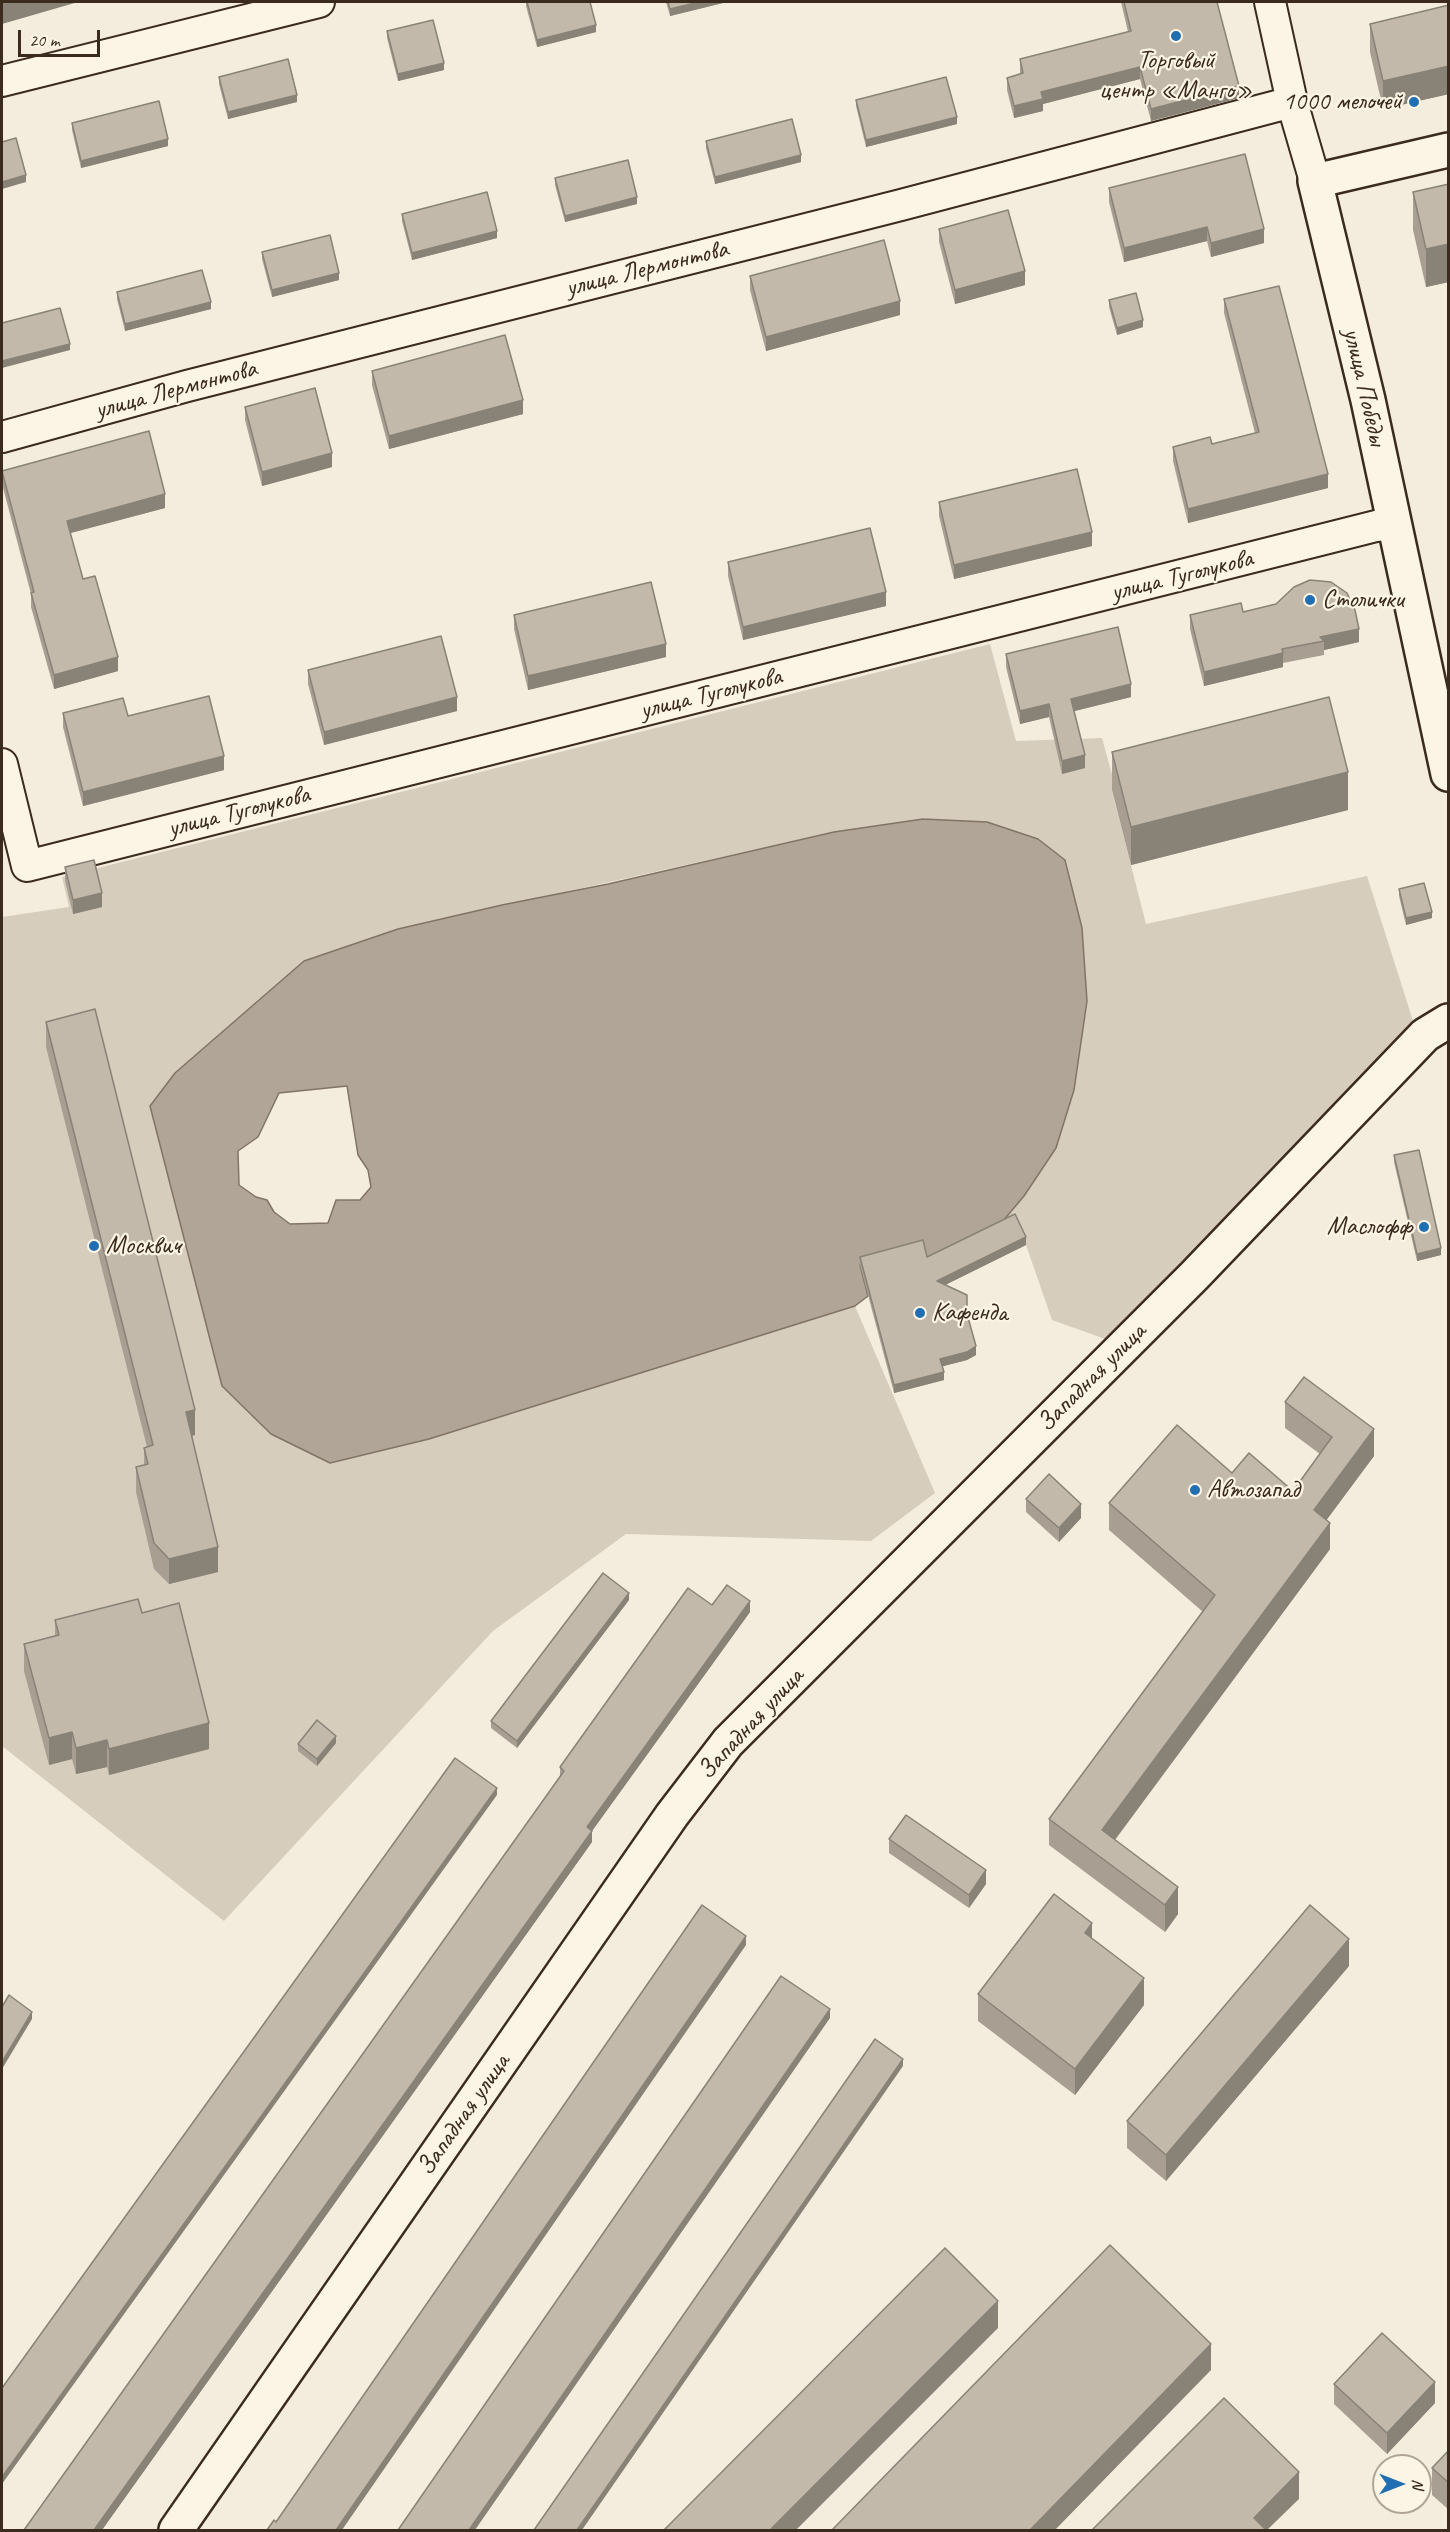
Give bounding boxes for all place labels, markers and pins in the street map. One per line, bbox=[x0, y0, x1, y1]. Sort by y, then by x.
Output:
marker: Торговый центр «Манго» bbox=[1169, 29, 1183, 43]
place label: Торговый центр «Манго» bbox=[1100, 45, 1252, 106]
place label: 1000 мелочей bbox=[1283, 86, 1402, 118]
marker: 1000 мелочей bbox=[1407, 95, 1421, 109]
place label: Столички bbox=[1322, 584, 1403, 616]
marker: Столички bbox=[1303, 593, 1317, 607]
place label: Маслофф bbox=[1327, 1211, 1412, 1243]
marker: Маслофф bbox=[1417, 1220, 1431, 1234]
place label: Москвич bbox=[106, 1230, 181, 1262]
marker: Москвич bbox=[87, 1239, 101, 1253]
place label: Кафенда bbox=[932, 1297, 1007, 1329]
marker: Кафенда bbox=[913, 1306, 927, 1320]
place label: Автозапад bbox=[1207, 1474, 1300, 1506]
marker: Автозапад bbox=[1188, 1483, 1202, 1497]

